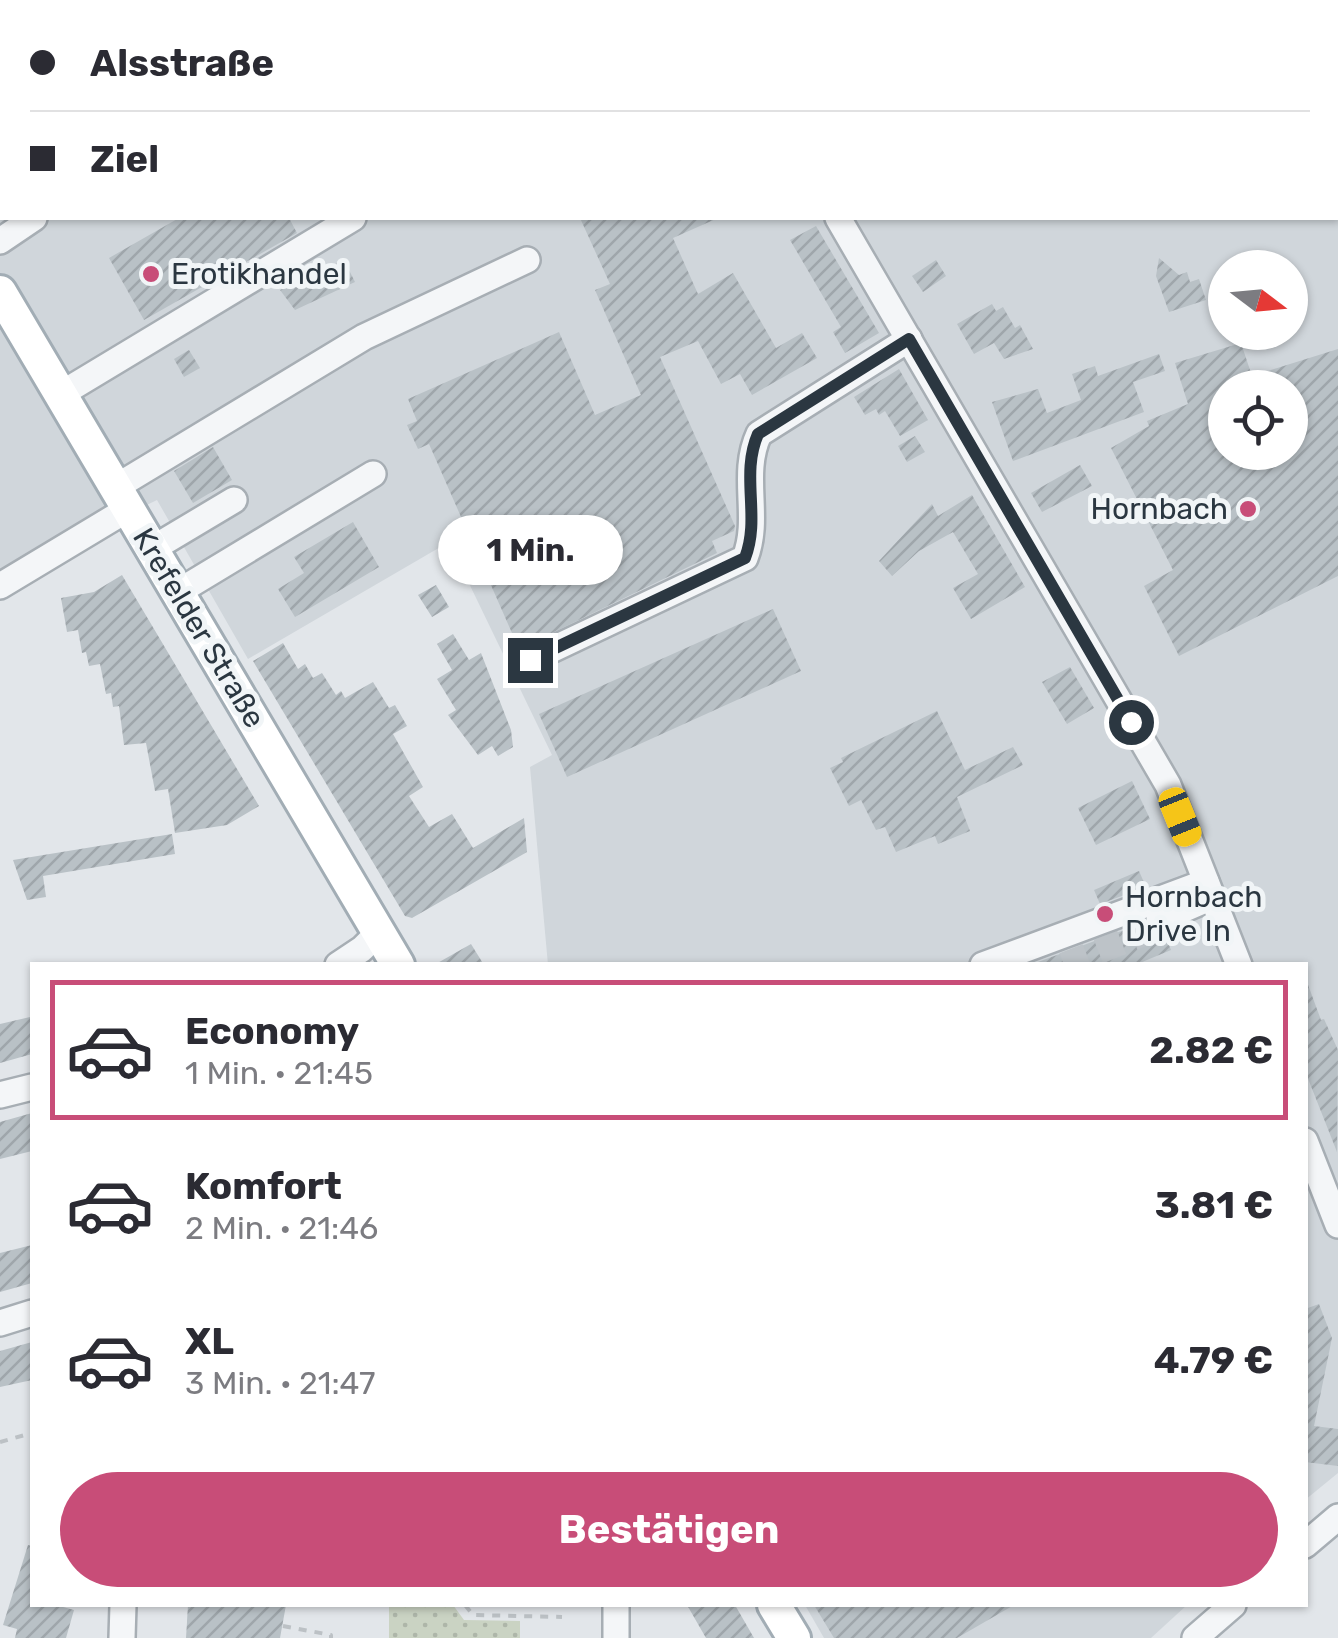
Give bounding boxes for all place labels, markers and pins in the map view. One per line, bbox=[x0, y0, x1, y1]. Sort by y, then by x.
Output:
place label: Erotikhandel bbox=[171, 256, 347, 292]
marker: Erotikhandel bbox=[140, 263, 162, 285]
place label: Hornbach bbox=[1091, 491, 1228, 527]
marker: Hornbach bbox=[1237, 498, 1259, 520]
place label: Hornbach Drive In bbox=[1125, 879, 1262, 949]
marker: Hornbach Drive In bbox=[1094, 903, 1116, 925]

